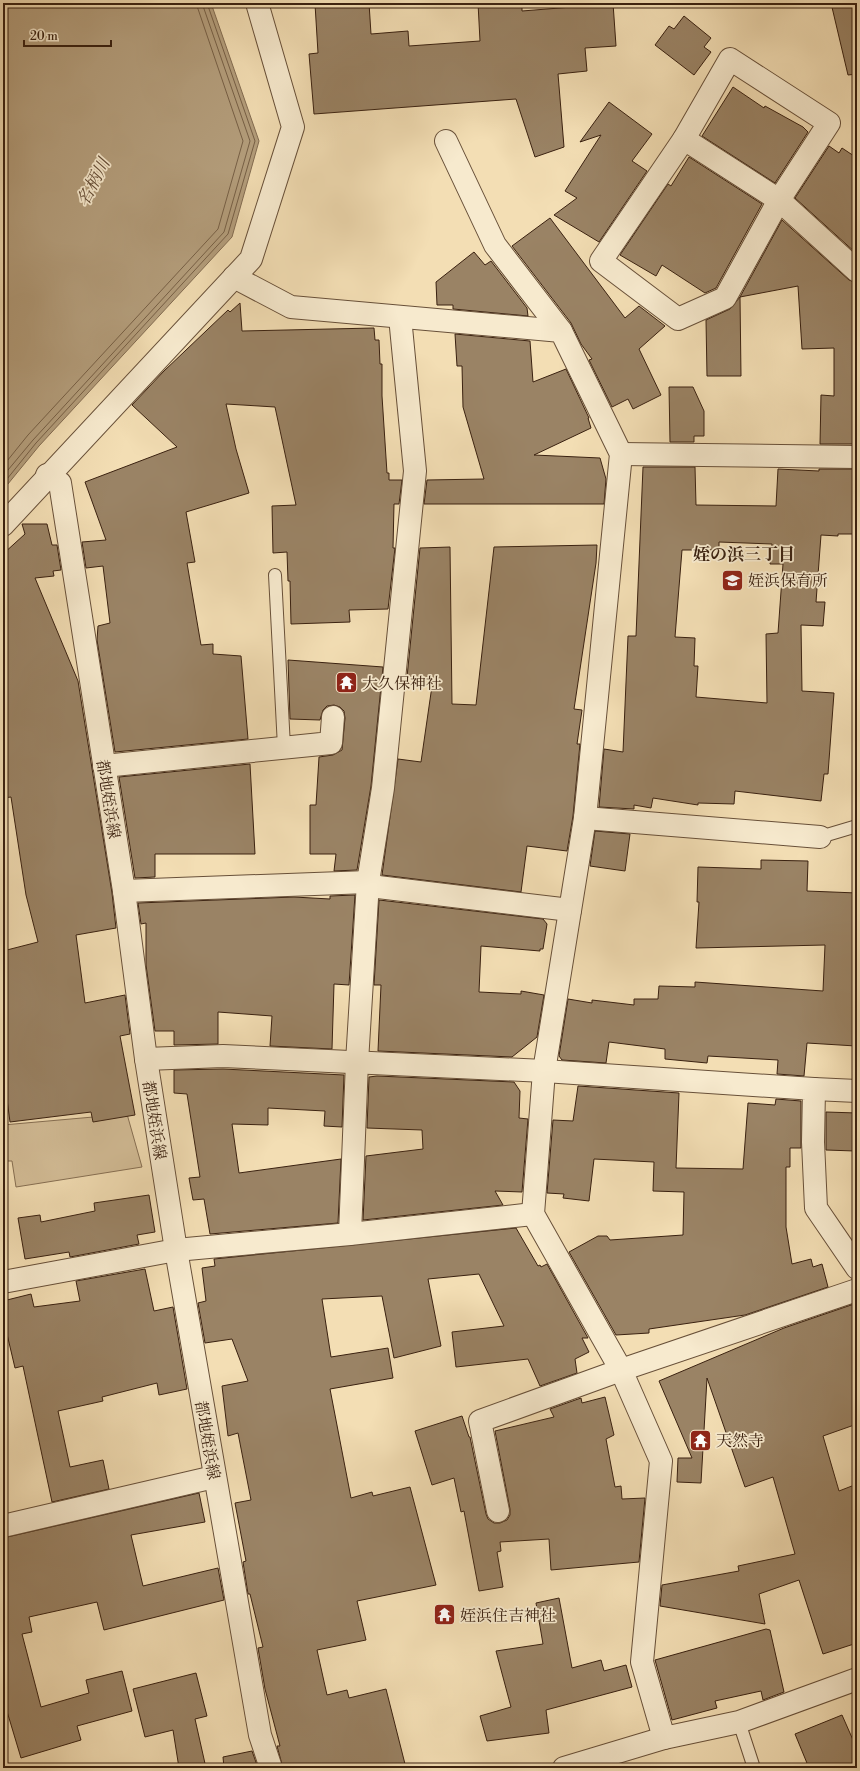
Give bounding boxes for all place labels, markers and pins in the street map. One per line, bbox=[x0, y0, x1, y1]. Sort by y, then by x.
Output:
school or university icon: 姪浜保育所 bbox=[720, 567, 746, 593]
place label: 姪浜保育所 bbox=[748, 571, 828, 591]
temple icon: 大久保神社 bbox=[334, 670, 360, 696]
place label: 大久保神社 bbox=[362, 674, 442, 694]
temple icon: 天然寺 bbox=[687, 1427, 713, 1453]
place label: 天然寺 bbox=[716, 1431, 764, 1451]
temple icon: 姪浜住吉神社 bbox=[432, 1602, 458, 1628]
place label: 姪浜住吉神社 bbox=[460, 1606, 556, 1626]

